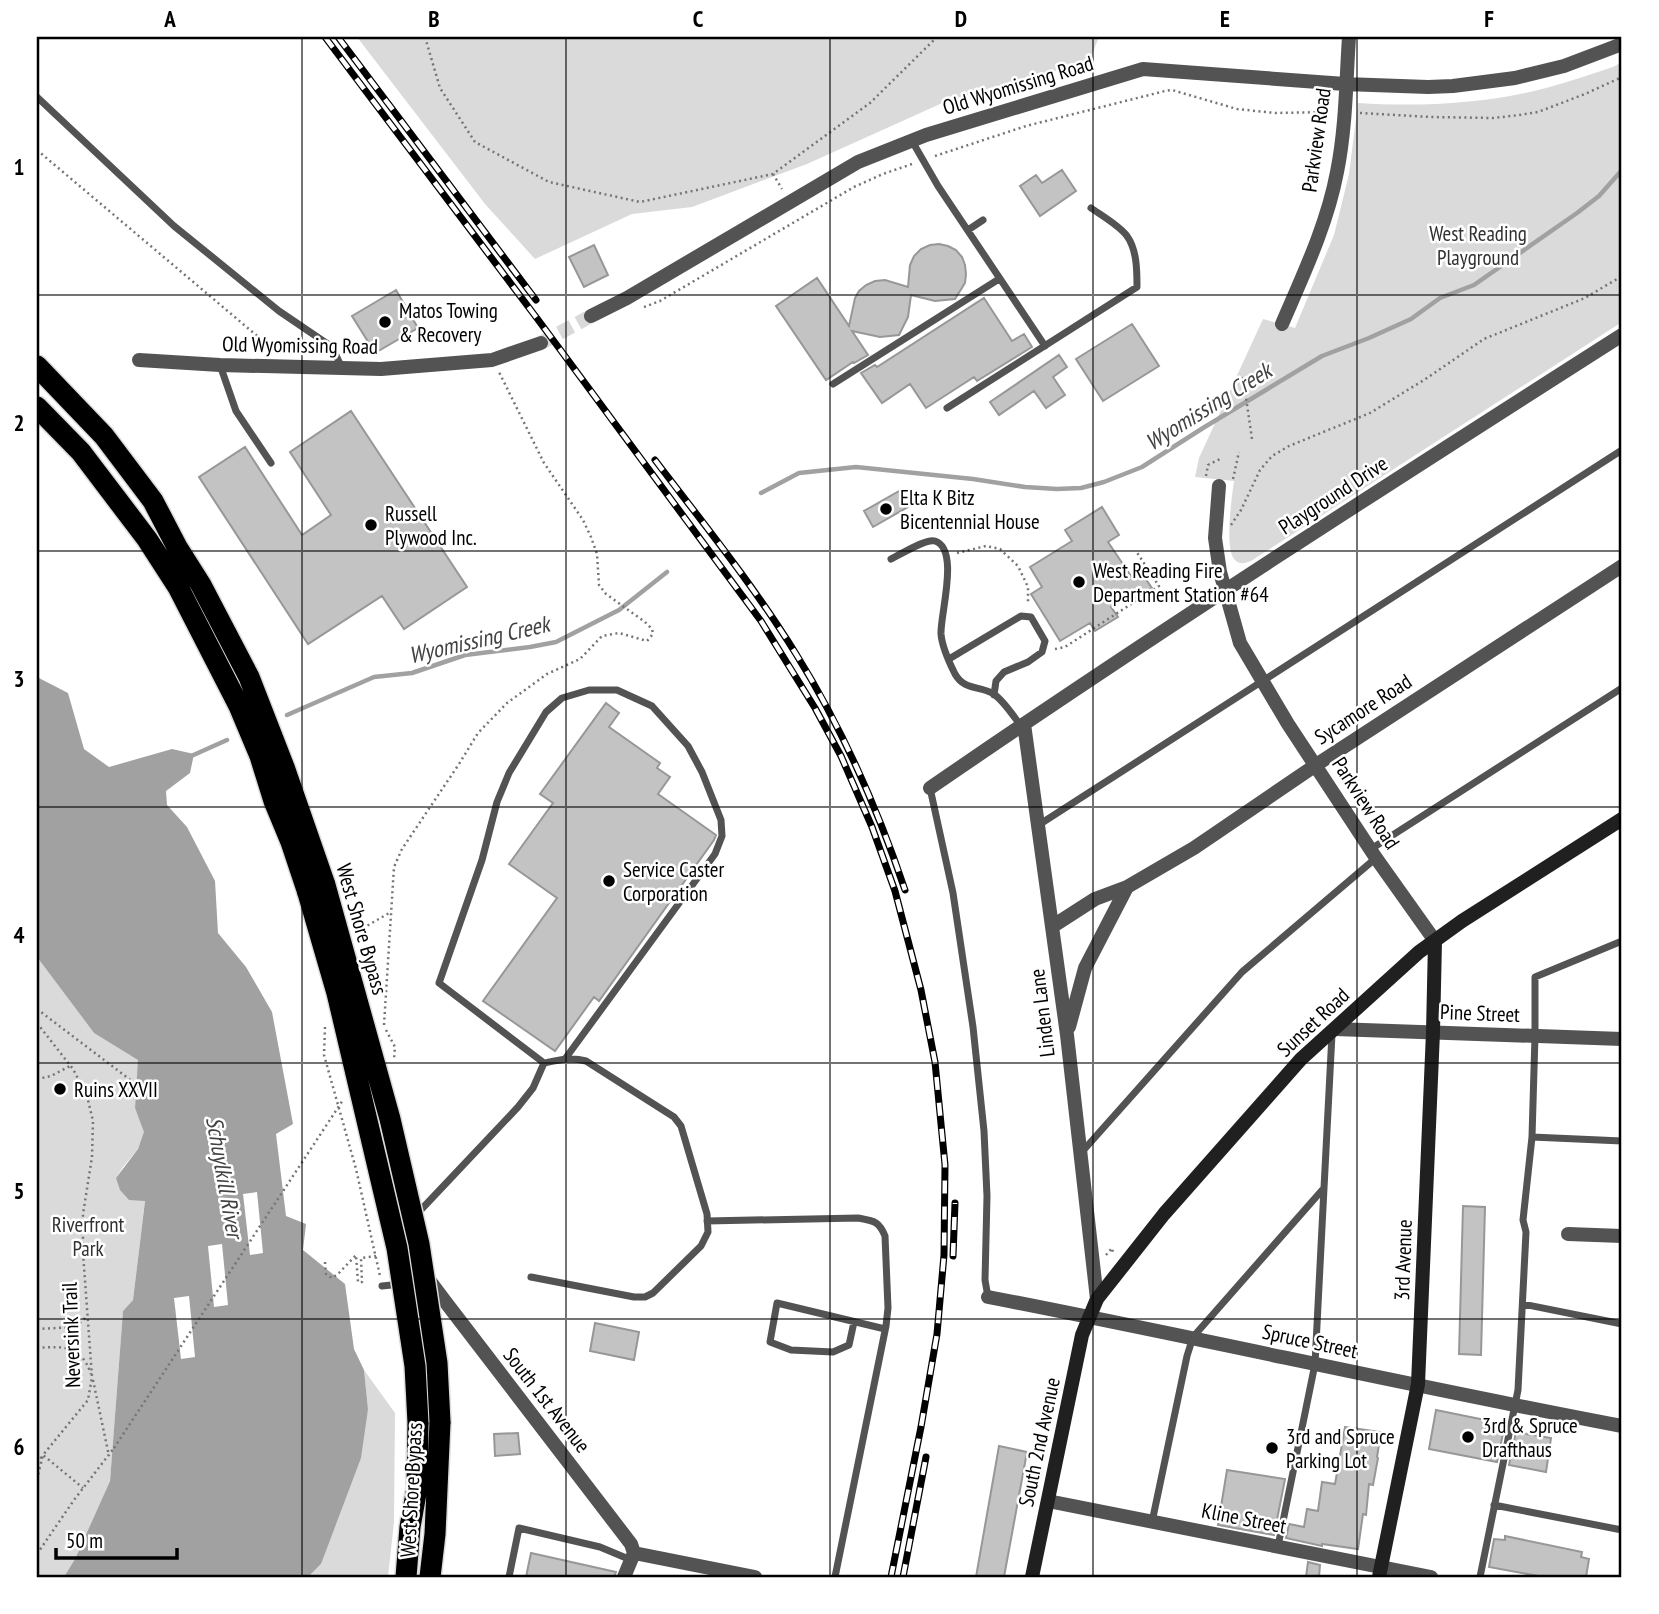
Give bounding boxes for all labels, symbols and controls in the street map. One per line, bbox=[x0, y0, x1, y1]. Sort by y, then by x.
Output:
text: A bbox=[163, 4, 176, 33]
text: B bbox=[428, 4, 440, 33]
text: C bbox=[693, 4, 704, 33]
text: D bbox=[955, 4, 967, 33]
text: E bbox=[1220, 4, 1230, 33]
text: F bbox=[1484, 4, 1494, 33]
street label: Old Wyomissing Road bbox=[939, 49, 1097, 121]
street label: Parkview Road bbox=[1295, 86, 1337, 194]
text: 1 bbox=[14, 152, 25, 181]
park label: West Reading Playground bbox=[1429, 220, 1527, 271]
place label: Matos Towing & Recovery bbox=[399, 297, 498, 348]
marker: Matos Towing & Recovery bbox=[377, 314, 393, 330]
street label: Old Wyomissing Road bbox=[222, 330, 378, 360]
water label: Wyomissing Creek bbox=[1139, 354, 1279, 456]
text: 2 bbox=[14, 408, 25, 437]
street label: Playground Drive bbox=[1273, 450, 1393, 540]
place label: Elta K Bitz Bicentennial House bbox=[900, 484, 1040, 535]
place label: Russell Plywood Inc. bbox=[385, 500, 477, 551]
marker: Elta K Bitz Bicentennial House bbox=[878, 501, 894, 517]
marker: Russell Plywood Inc. bbox=[363, 517, 379, 533]
place label: West Reading Fire Department Station #64 bbox=[1093, 557, 1269, 608]
marker: West Reading Fire Department Station #64 bbox=[1071, 574, 1087, 590]
water label: Wyomissing Creek bbox=[406, 608, 555, 669]
text: 3 bbox=[14, 664, 25, 693]
street label: Sycamore Road bbox=[1309, 668, 1417, 750]
street label: Parkview Road bbox=[1326, 752, 1406, 854]
place label: Service Caster Corporation bbox=[623, 856, 724, 907]
street label: West Shore Bypass bbox=[330, 860, 394, 998]
marker: Service Caster Corporation bbox=[601, 873, 617, 889]
text: 4 bbox=[14, 920, 25, 949]
street label: Linden Lane bbox=[1023, 967, 1061, 1059]
street label: Sunset Road bbox=[1271, 982, 1355, 1062]
street label: Pine Street bbox=[1440, 998, 1521, 1028]
place label: Ruins XXVII bbox=[74, 1076, 158, 1103]
marker: Ruins XXVII bbox=[52, 1081, 68, 1097]
water label: Schuylkill River bbox=[200, 1114, 251, 1243]
text: 5 bbox=[14, 1176, 25, 1205]
park label: Riverfront Park bbox=[52, 1211, 124, 1262]
street label: 3rd Avenue bbox=[1388, 1219, 1418, 1301]
street label: Neversink Trail bbox=[56, 1282, 86, 1388]
street label: Spruce Street bbox=[1260, 1318, 1360, 1364]
street label: South 1st Avenue bbox=[498, 1342, 596, 1458]
street label: South 2nd Avenue bbox=[1012, 1375, 1066, 1509]
place label: 3rd & Spruce Drafthaus bbox=[1482, 1412, 1578, 1463]
street label: West Shore Bypass bbox=[394, 1422, 428, 1558]
place label: 3rd and Spruce Parking Lot bbox=[1286, 1423, 1395, 1474]
marker: 3rd & Spruce Drafthaus bbox=[1460, 1429, 1476, 1445]
text: 6 bbox=[14, 1432, 25, 1461]
marker: 3rd and Spruce Parking Lot bbox=[1264, 1440, 1280, 1456]
street label: Kline Street bbox=[1199, 1497, 1289, 1539]
scale bar bbox=[56, 1516, 177, 1560]
text: 50 m bbox=[66, 1527, 103, 1554]

